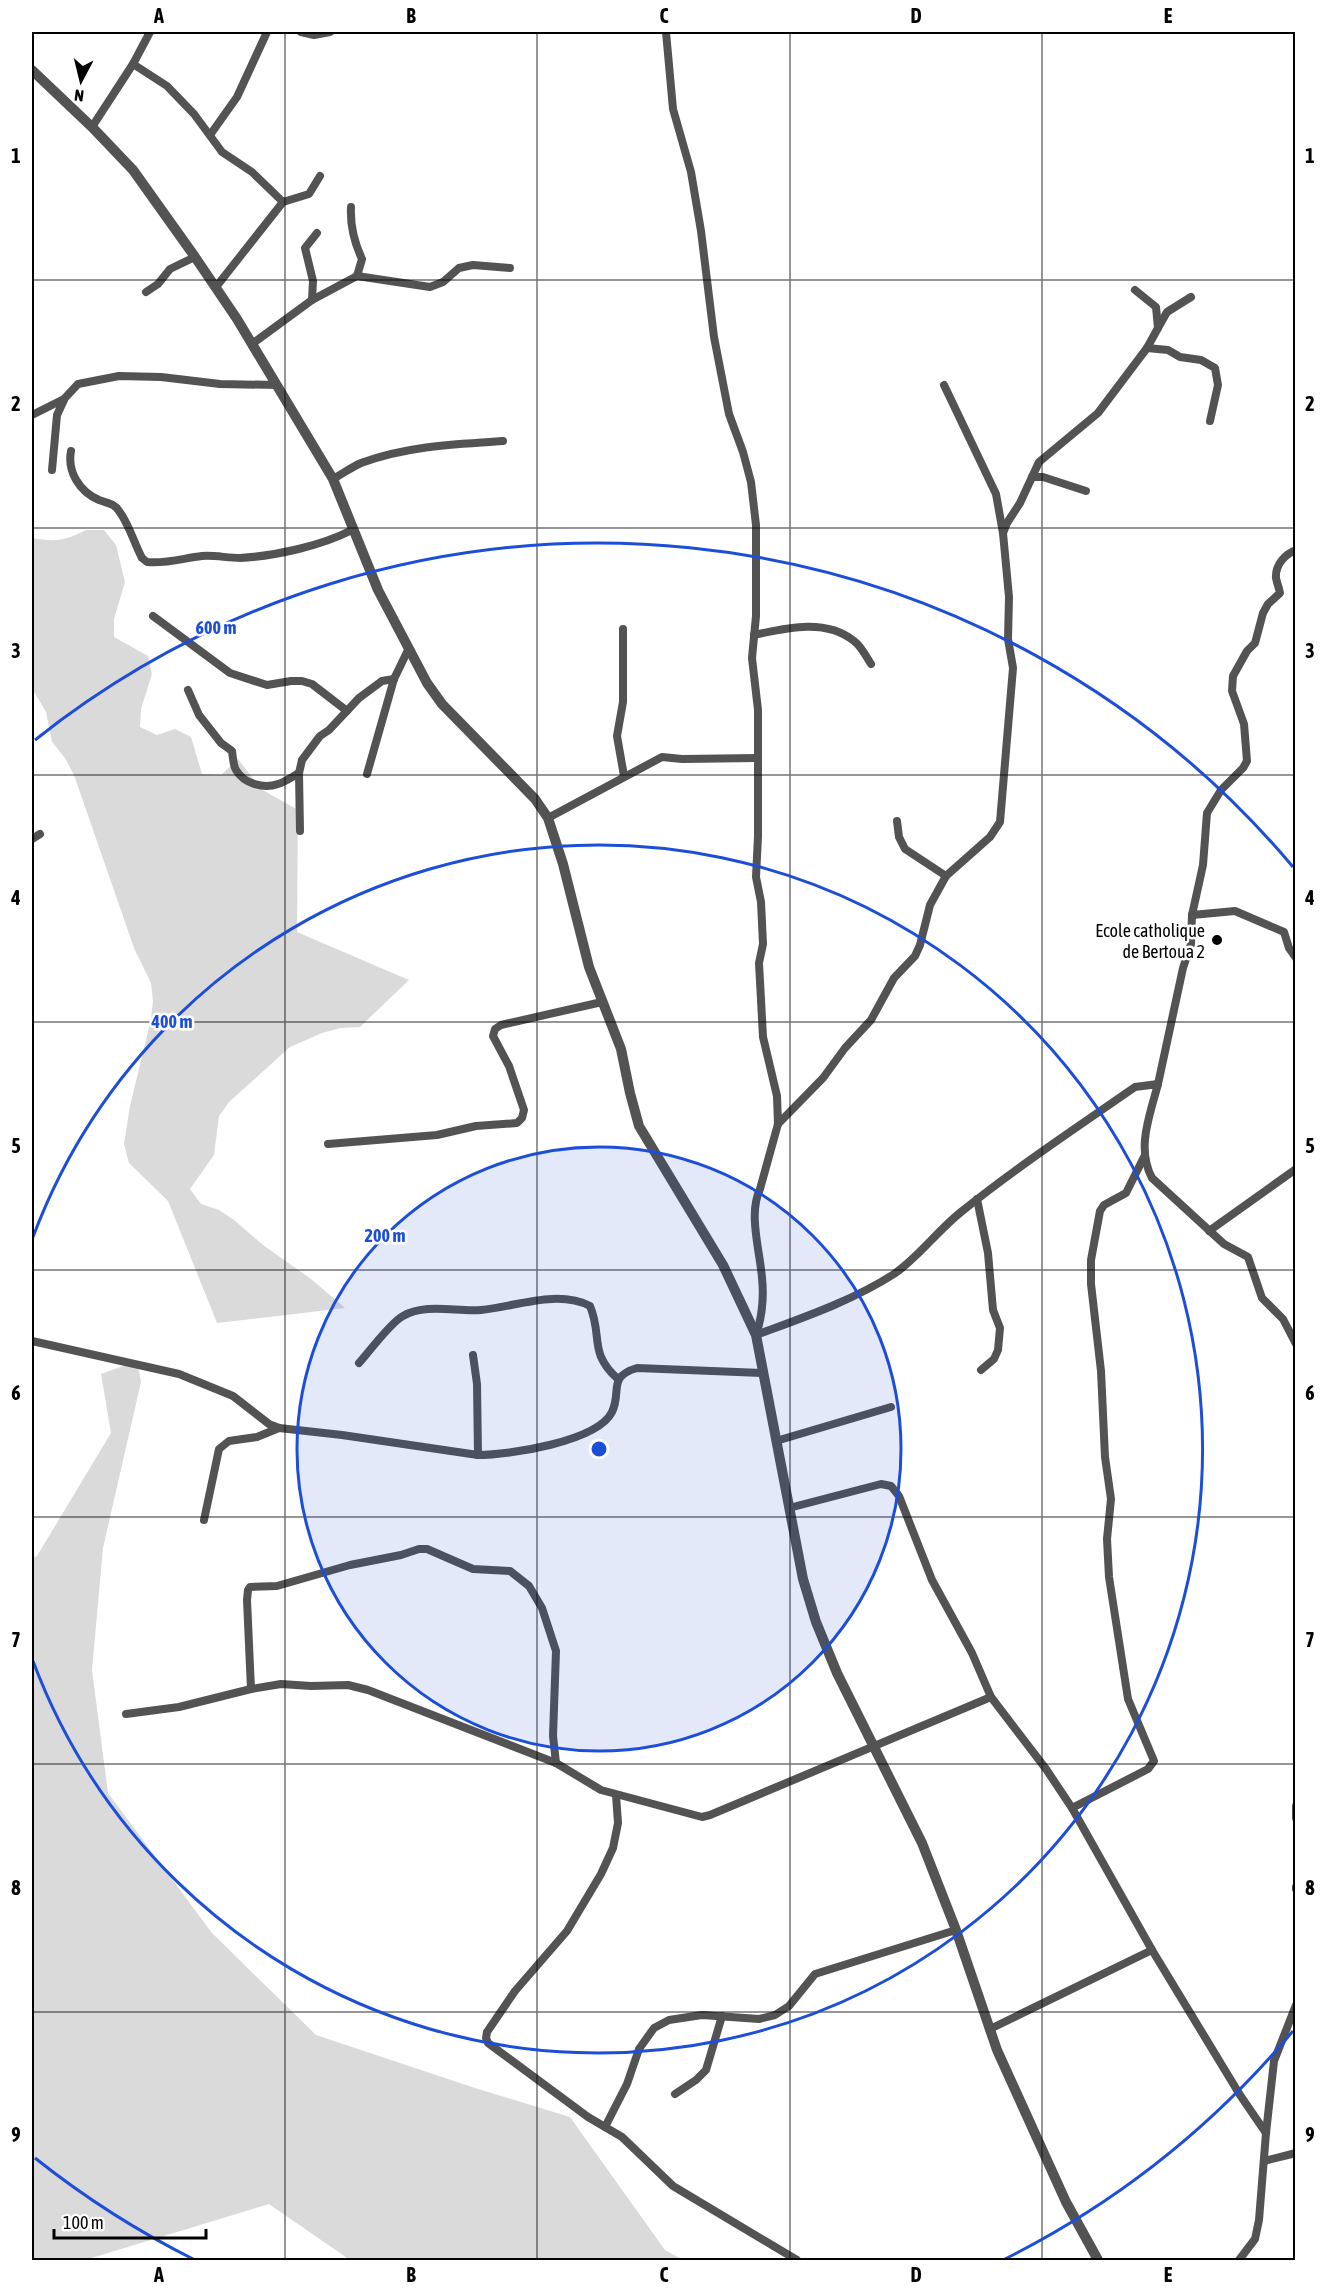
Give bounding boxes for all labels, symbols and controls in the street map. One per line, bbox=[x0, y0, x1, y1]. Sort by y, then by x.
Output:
text: A bbox=[153, 4, 164, 27]
text: B bbox=[406, 4, 416, 27]
text: C bbox=[660, 4, 669, 27]
text: D bbox=[910, 4, 922, 27]
text: E bbox=[1164, 4, 1173, 27]
north arrow bbox=[51, 51, 111, 111]
text: N bbox=[73, 86, 85, 105]
text: 1 bbox=[11, 144, 21, 167]
text: 1 bbox=[1305, 144, 1315, 167]
text: 2 bbox=[11, 392, 21, 415]
text: 2 bbox=[1305, 392, 1315, 415]
text: 600 m bbox=[196, 617, 236, 638]
text: 3 bbox=[11, 639, 21, 662]
text: 3 bbox=[1305, 639, 1315, 662]
text: 4 bbox=[10, 886, 21, 909]
text: 4 bbox=[1304, 886, 1315, 909]
place label: Ecole catholique de Bertoua 2 bbox=[1095, 920, 1205, 962]
marker: Ecole catholique de Bertoua 2 bbox=[1210, 933, 1224, 947]
text: 400 m bbox=[151, 1011, 192, 1032]
text: 5 bbox=[11, 1134, 21, 1157]
text: 5 bbox=[1305, 1134, 1315, 1157]
text: 200 m bbox=[365, 1225, 405, 1246]
text: 6 bbox=[11, 1381, 21, 1404]
text: 6 bbox=[1305, 1381, 1315, 1404]
centre of rings bbox=[589, 1439, 609, 1459]
text: 7 bbox=[11, 1628, 21, 1651]
text: 7 bbox=[1305, 1628, 1315, 1651]
text: 8 bbox=[11, 1876, 21, 1899]
text: 8 bbox=[1305, 1876, 1315, 1899]
text: 9 bbox=[11, 2123, 21, 2146]
text: 9 bbox=[1305, 2123, 1315, 2146]
scale bar bbox=[54, 2202, 206, 2240]
text: 100 m bbox=[63, 2212, 104, 2233]
text: A bbox=[153, 2263, 164, 2286]
text: B bbox=[406, 2263, 416, 2286]
text: C bbox=[660, 2263, 669, 2286]
text: D bbox=[910, 2263, 922, 2286]
text: E bbox=[1164, 2263, 1173, 2286]

